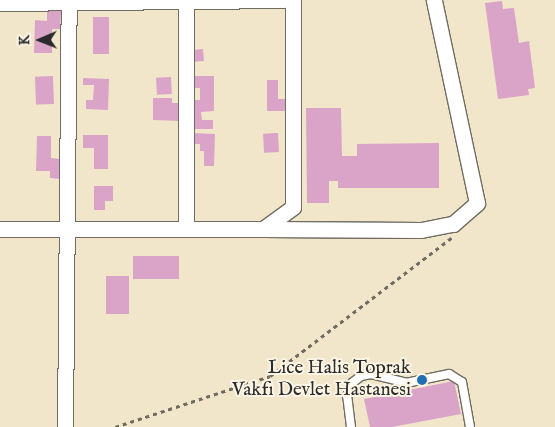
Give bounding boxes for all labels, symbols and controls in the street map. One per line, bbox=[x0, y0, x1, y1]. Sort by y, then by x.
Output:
north arrow bbox=[15, 15, 65, 65]
text: K bbox=[16, 35, 34, 45]
place label: Lice Halis Toprak Vakfı Devlet Hastanesi bbox=[232, 358, 411, 402]
marker: Lice Halis Toprak Vakfı Devlet Hastanesi bbox=[415, 373, 429, 387]

